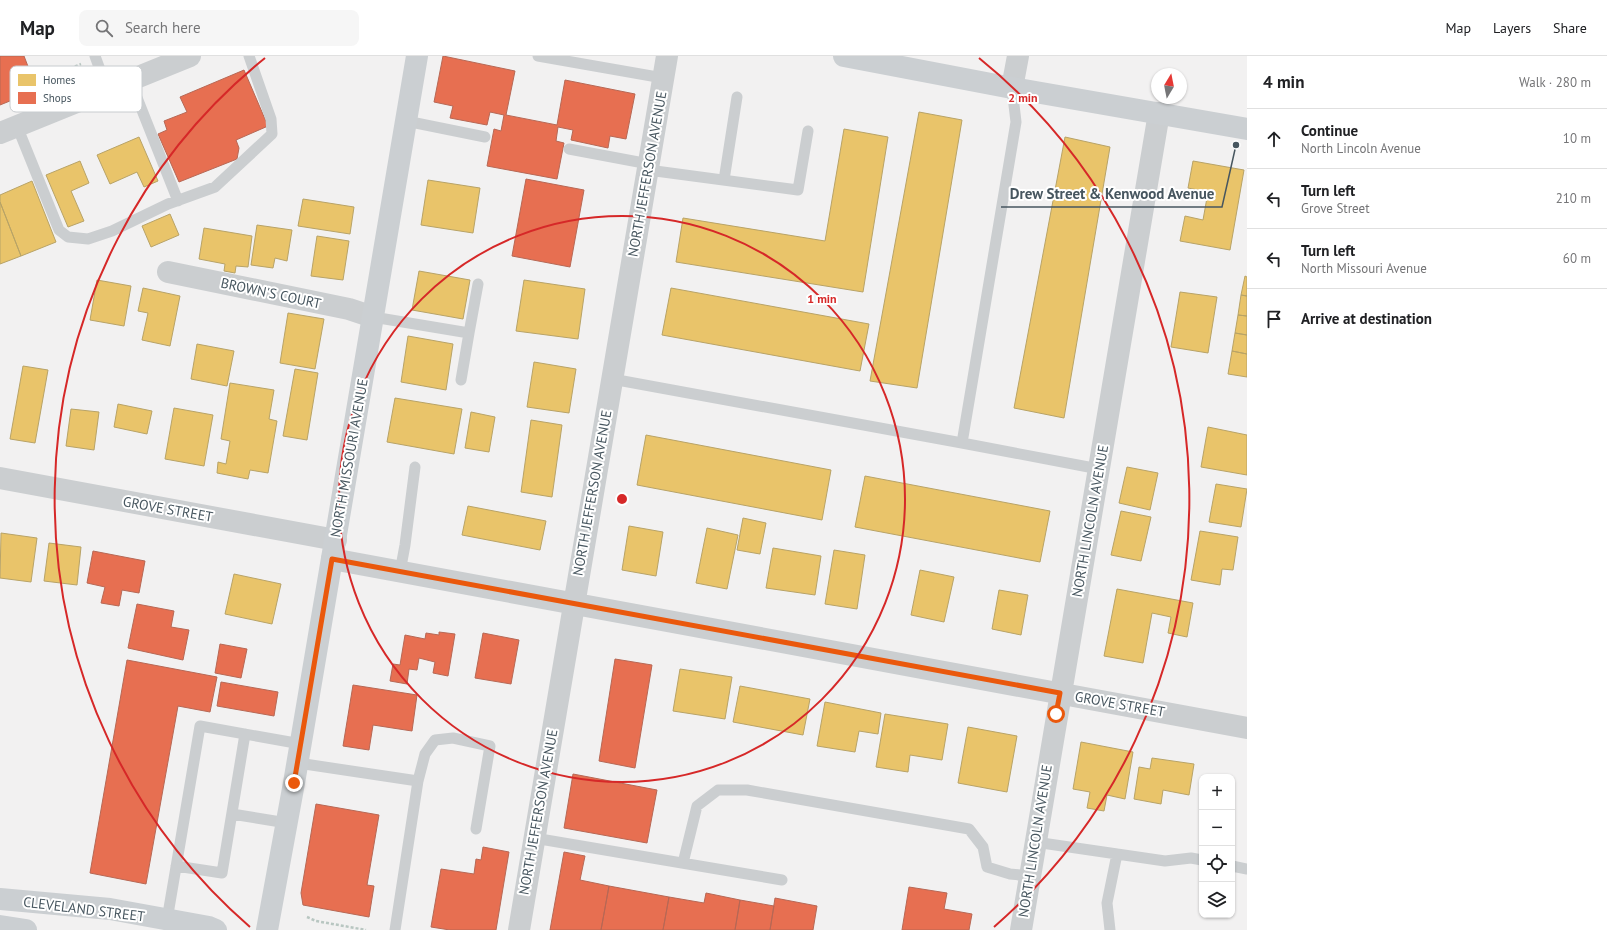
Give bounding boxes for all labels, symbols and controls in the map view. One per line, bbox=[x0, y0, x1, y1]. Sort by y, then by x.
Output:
search box bbox=[79, 10, 359, 46]
text: Map bbox=[20, 16, 55, 40]
icon: search bbox=[93, 17, 115, 39]
text: Search here bbox=[125, 18, 201, 37]
text: Map bbox=[1445, 19, 1471, 37]
text: Layers bbox=[1493, 19, 1531, 37]
text: Share bbox=[1553, 19, 1587, 37]
legend bbox=[10, 66, 142, 112]
north arrow bbox=[1151, 68, 1187, 104]
text: 4 min bbox=[1263, 71, 1304, 93]
text: Homes bbox=[43, 73, 76, 87]
text: Walk · 280 m bbox=[1519, 74, 1591, 91]
street label: NORTH JEFFERSON AVENUE bbox=[624, 90, 670, 258]
text: 2 min bbox=[1008, 90, 1038, 105]
text: Shops bbox=[43, 91, 72, 105]
text: Continue bbox=[1301, 121, 1358, 140]
icon: ahead bbox=[1263, 128, 1285, 150]
text: 10 m bbox=[1563, 130, 1591, 147]
text: North Lincoln Avenue bbox=[1301, 140, 1421, 157]
callout: Drew Street & Kenwood Avenue bbox=[1001, 180, 1222, 207]
text: Turn left bbox=[1301, 181, 1355, 200]
text: Drew Street & Kenwood Avenue bbox=[1010, 184, 1215, 203]
icon: left bbox=[1263, 188, 1285, 210]
text: 210 m bbox=[1556, 190, 1591, 207]
text: Grove Street bbox=[1301, 200, 1370, 217]
text: Turn left bbox=[1301, 241, 1355, 260]
icon: left bbox=[1263, 248, 1285, 270]
text: 60 m bbox=[1563, 250, 1591, 267]
text: North Missouri Avenue bbox=[1301, 260, 1427, 277]
street label: BROWN'S COURT bbox=[219, 274, 323, 312]
text: 1 min bbox=[807, 291, 837, 306]
icon: arrive bbox=[1263, 308, 1285, 330]
text: Arrive at destination bbox=[1301, 309, 1432, 328]
street label: NORTH MISSOURI AVENUE bbox=[326, 377, 372, 539]
street label: NORTH JEFFERSON AVENUE bbox=[569, 409, 615, 577]
street label: NORTH LINCOLN AVENUE bbox=[1068, 443, 1112, 599]
street label: GROVE STREET bbox=[122, 492, 215, 526]
centre of rings bbox=[615, 492, 629, 506]
street label: GROVE STREET bbox=[1074, 687, 1167, 721]
route start bbox=[1047, 705, 1065, 723]
street label: NORTH JEFFERSON AVENUE bbox=[515, 728, 561, 896]
street label: NORTH LINCOLN AVENUE bbox=[1014, 763, 1056, 919]
route end bbox=[285, 774, 303, 792]
map controls bbox=[1199, 774, 1235, 918]
button: + bbox=[1199, 774, 1235, 810]
button: − bbox=[1199, 810, 1235, 846]
button: locate bbox=[1199, 846, 1235, 882]
button: layers bbox=[1199, 882, 1235, 918]
street label: CLEVELAND STREET bbox=[22, 893, 146, 925]

